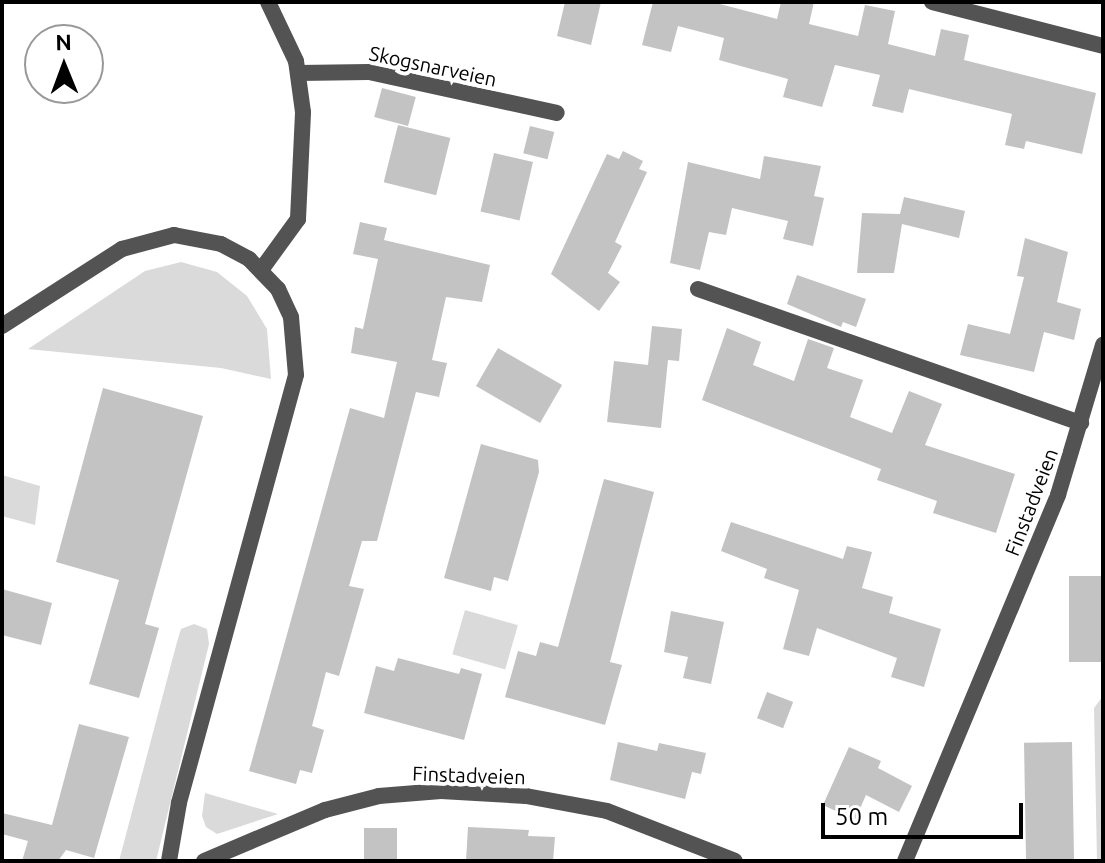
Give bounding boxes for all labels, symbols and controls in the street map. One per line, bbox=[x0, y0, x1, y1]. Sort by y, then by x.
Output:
north arrow bbox=[24, 24, 104, 104]
text: N bbox=[55, 29, 72, 54]
street label: Skogsnarveien bbox=[367, 41, 499, 91]
street label: Finstadveien bbox=[999, 445, 1063, 559]
street label: Finstadveien bbox=[412, 761, 526, 789]
scale bar bbox=[825, 787, 1027, 837]
text: 50 m bbox=[835, 803, 888, 830]

